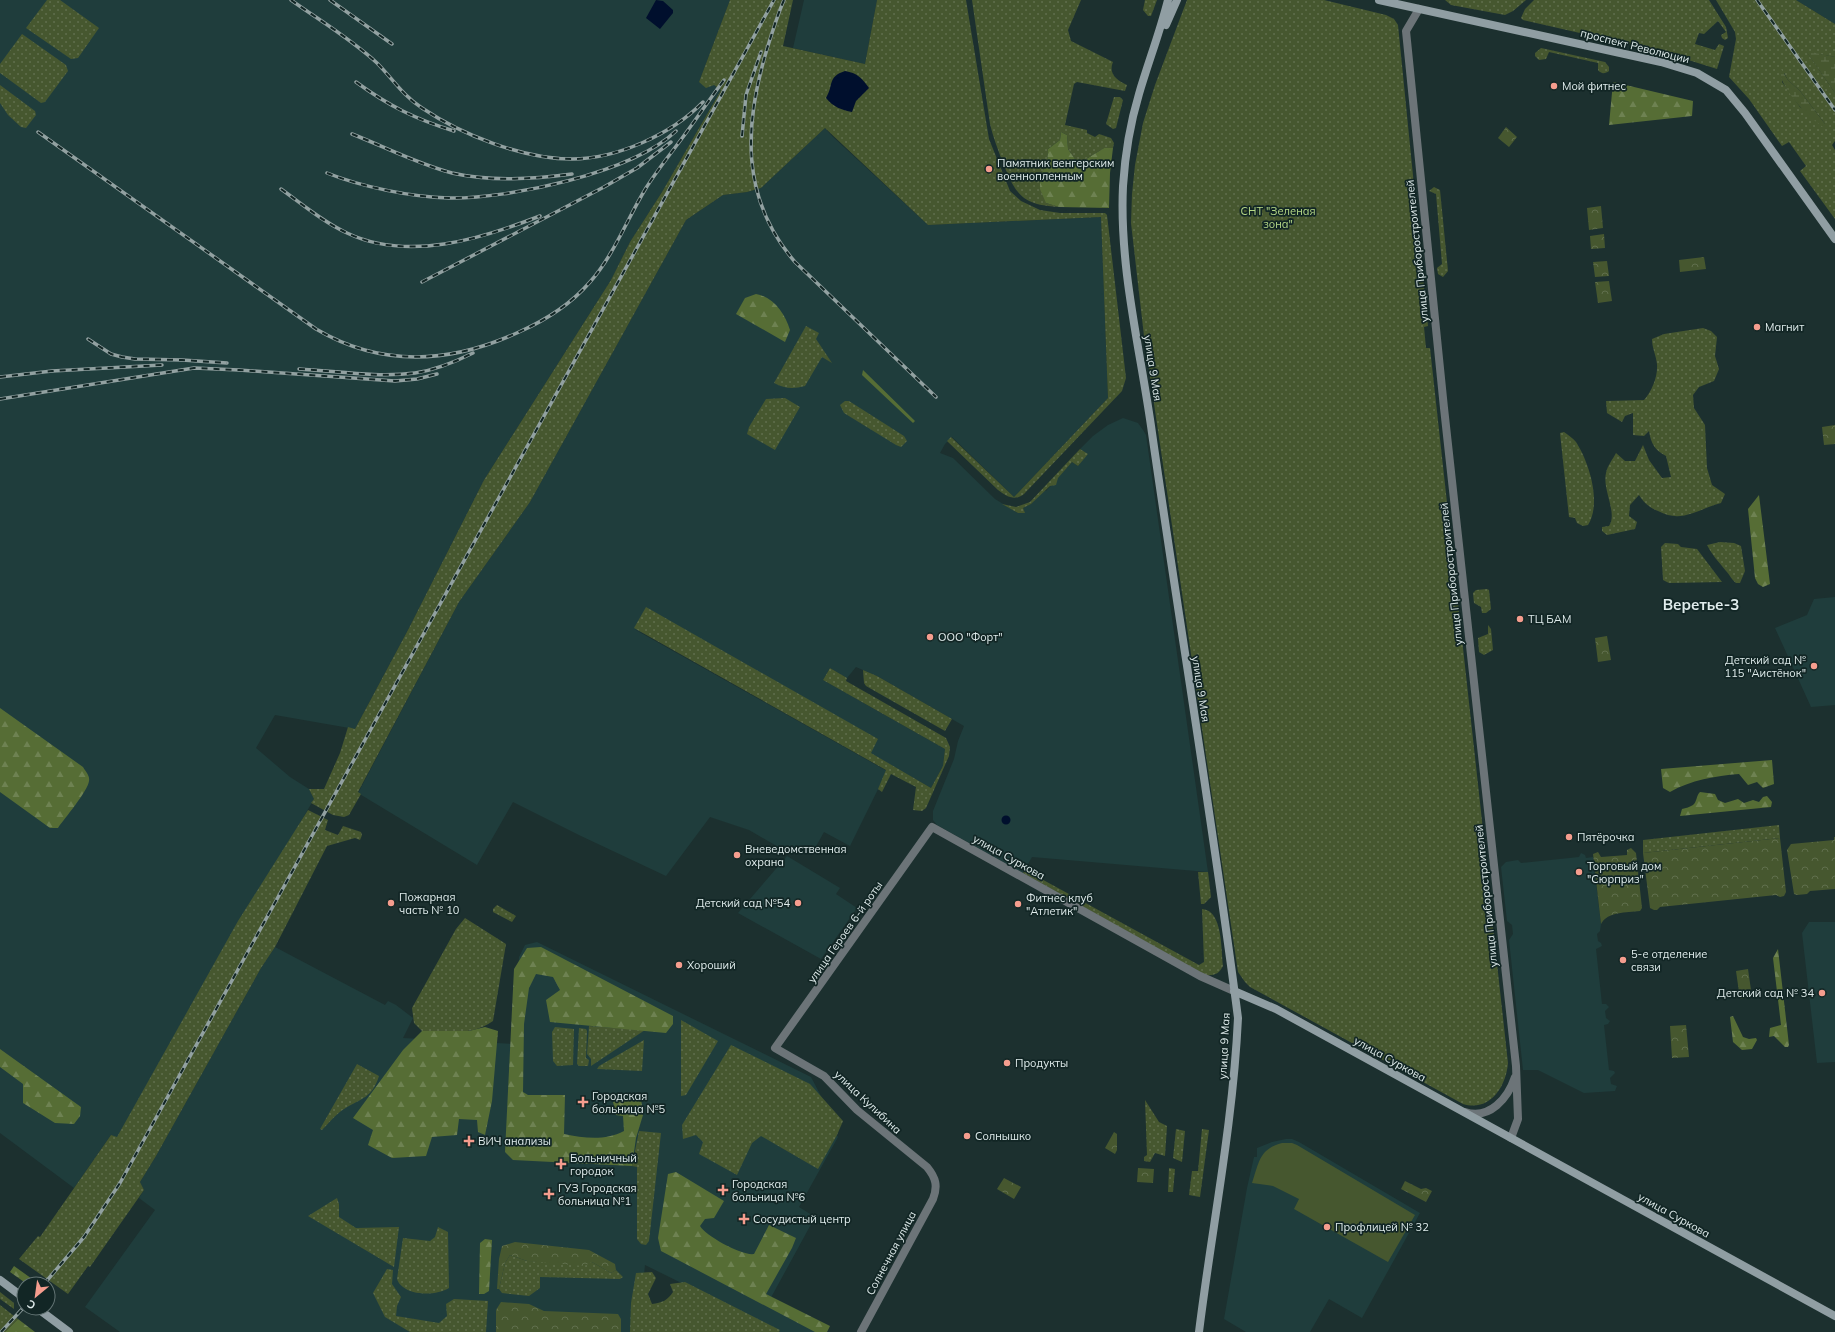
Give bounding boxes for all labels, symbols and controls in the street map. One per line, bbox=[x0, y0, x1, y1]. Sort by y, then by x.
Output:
street label: проспект Революции bbox=[1579, 26, 1691, 66]
place label: Мой фитнес bbox=[1562, 79, 1626, 93]
marker: Мой фитнес bbox=[1549, 81, 1559, 91]
place label: Памятник венгерским военнопленным bbox=[997, 156, 1114, 183]
marker: Памятник венгерским военнопленным bbox=[984, 164, 994, 174]
street label: улица Приборостроителей bbox=[1403, 179, 1431, 323]
park label: СНТ "Зеленая зона" bbox=[1241, 204, 1315, 231]
place label: Магнит bbox=[1765, 320, 1804, 334]
marker: Магнит bbox=[1752, 322, 1762, 332]
street label: улица 9 Мая bbox=[1141, 334, 1165, 402]
street label: улица Приборостроителей bbox=[1437, 502, 1465, 646]
district label: Веретье-3 bbox=[1663, 595, 1739, 614]
place label: ТЦ БАМ bbox=[1528, 612, 1571, 626]
marker: ТЦ БАМ bbox=[1515, 614, 1525, 624]
place label: ООО "Форт" bbox=[938, 630, 1003, 644]
marker: ООО "Форт" bbox=[925, 632, 935, 642]
place label: Детский сад № 115 "Аистёнок" bbox=[1725, 653, 1806, 680]
street label: улица 9 Мая bbox=[1189, 655, 1213, 723]
marker: Детский сад № 115 "Аистёнок" bbox=[1809, 661, 1819, 671]
street label: улица Приборостроителей bbox=[1472, 824, 1500, 968]
place label: Пятёрочка bbox=[1577, 830, 1634, 844]
street label: улица Суркова bbox=[971, 831, 1047, 883]
marker: Пятёрочка bbox=[1564, 832, 1574, 842]
place label: Вневедомственная охрана bbox=[745, 842, 847, 869]
marker: Вневедомственная охрана bbox=[732, 850, 742, 860]
place label: Торговый дом "Сюрприз" bbox=[1587, 859, 1661, 886]
marker: Торговый дом "Сюрприз" bbox=[1574, 867, 1584, 877]
street label: улица Героев 6-й роты bbox=[805, 878, 885, 986]
place label: Пожарная часть № 10 bbox=[399, 890, 460, 917]
place label: Фитнес клуб "Атлетик" bbox=[1026, 891, 1093, 918]
place label: Детский сад №54 bbox=[696, 896, 790, 910]
marker: Пожарная часть № 10 bbox=[386, 898, 396, 908]
marker: Детский сад №54 bbox=[793, 898, 803, 908]
marker: Фитнес клуб "Атлетик" bbox=[1013, 899, 1023, 909]
place label: 5-е отделение связи bbox=[1631, 947, 1707, 974]
marker: 5-е отделение связи bbox=[1618, 955, 1628, 965]
place label: Хороший bbox=[687, 958, 736, 972]
marker: Хороший bbox=[674, 960, 684, 970]
place label: Детский сад № 34 bbox=[1717, 986, 1814, 1000]
marker: Детский сад № 34 bbox=[1817, 988, 1827, 998]
street label: улица 9 Мая bbox=[1215, 1012, 1233, 1080]
street label: улица Суркова bbox=[1352, 1033, 1428, 1085]
place label: Продукты bbox=[1015, 1056, 1068, 1070]
marker: Продукты bbox=[1002, 1058, 1012, 1068]
street label: улица Кулибина bbox=[832, 1067, 904, 1137]
place label: Городская больница №5 bbox=[592, 1089, 666, 1116]
marker: Городская больница №5 bbox=[577, 1096, 589, 1108]
place label: Солнышко bbox=[975, 1129, 1031, 1143]
marker: Солнышко bbox=[962, 1131, 972, 1141]
place label: ВИЧ анализы bbox=[478, 1134, 551, 1148]
marker: ВИЧ анализы bbox=[463, 1135, 475, 1147]
place label: Больничный городок bbox=[570, 1151, 637, 1178]
marker: Больничный городок bbox=[555, 1158, 567, 1170]
place label: Городская больница №6 bbox=[732, 1177, 806, 1204]
place label: ГУЗ Городская больница №1 bbox=[558, 1181, 637, 1208]
marker: Городская больница №6 bbox=[717, 1184, 729, 1196]
marker: ГУЗ Городская больница №1 bbox=[543, 1188, 555, 1200]
street label: улица Суркова bbox=[1636, 1189, 1712, 1241]
street label: Солнечная улица bbox=[863, 1209, 919, 1297]
place label: Сосудистый центр bbox=[753, 1212, 851, 1226]
marker: Сосудистый центр bbox=[738, 1213, 750, 1225]
place label: Профлицей № 32 bbox=[1335, 1220, 1429, 1234]
marker: Профлицей № 32 bbox=[1322, 1222, 1332, 1232]
north arrow bbox=[16, 1276, 56, 1316]
text: С bbox=[24, 1297, 38, 1313]

